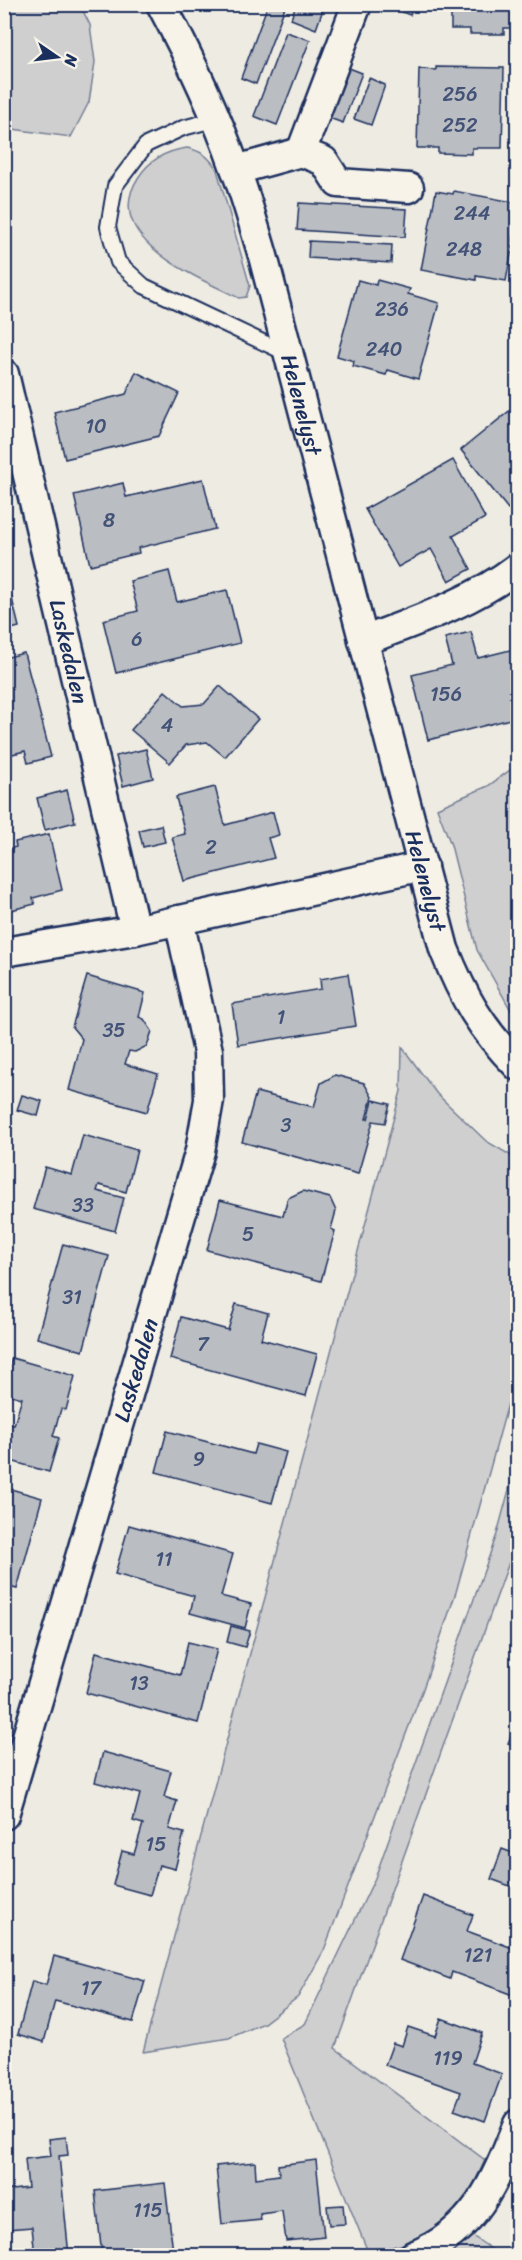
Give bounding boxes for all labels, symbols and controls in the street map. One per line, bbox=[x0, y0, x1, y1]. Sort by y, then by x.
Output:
north arrow bbox=[27, 27, 87, 87]
text: N bbox=[55, 51, 87, 70]
house number: 256 bbox=[442, 77, 478, 112]
house number: 252 bbox=[442, 108, 478, 143]
house number: 244 bbox=[454, 196, 490, 231]
house number: 248 bbox=[446, 232, 482, 267]
house number: 236 bbox=[375, 292, 409, 327]
house number: 240 bbox=[366, 332, 402, 367]
street label: Helenelyst bbox=[269, 350, 334, 461]
house number: 10 bbox=[85, 409, 107, 444]
house number: 8 bbox=[103, 503, 115, 538]
street label: Laskedalen bbox=[38, 595, 100, 708]
house number: 6 bbox=[131, 622, 143, 657]
house number: 156 bbox=[430, 677, 462, 712]
house number: 4 bbox=[161, 708, 173, 743]
street label: Helenelyst bbox=[394, 826, 458, 937]
house number: 2 bbox=[205, 830, 217, 865]
house number: 1 bbox=[277, 1000, 285, 1035]
house number: 35 bbox=[102, 1013, 126, 1048]
house number: 3 bbox=[281, 1108, 292, 1143]
house number: 33 bbox=[72, 1188, 94, 1223]
house number: 5 bbox=[242, 1217, 254, 1252]
house number: 31 bbox=[62, 1280, 82, 1315]
street label: Laskedalen bbox=[102, 1313, 170, 1427]
house number: 7 bbox=[197, 1327, 210, 1362]
house number: 9 bbox=[193, 1442, 205, 1477]
house number: 11 bbox=[155, 1542, 173, 1577]
house number: 13 bbox=[129, 1666, 149, 1701]
house number: 15 bbox=[146, 1827, 166, 1862]
house number: 121 bbox=[464, 1938, 492, 1973]
house number: 17 bbox=[81, 1971, 103, 2006]
house number: 119 bbox=[433, 2041, 463, 2076]
house number: 115 bbox=[133, 2193, 163, 2228]

